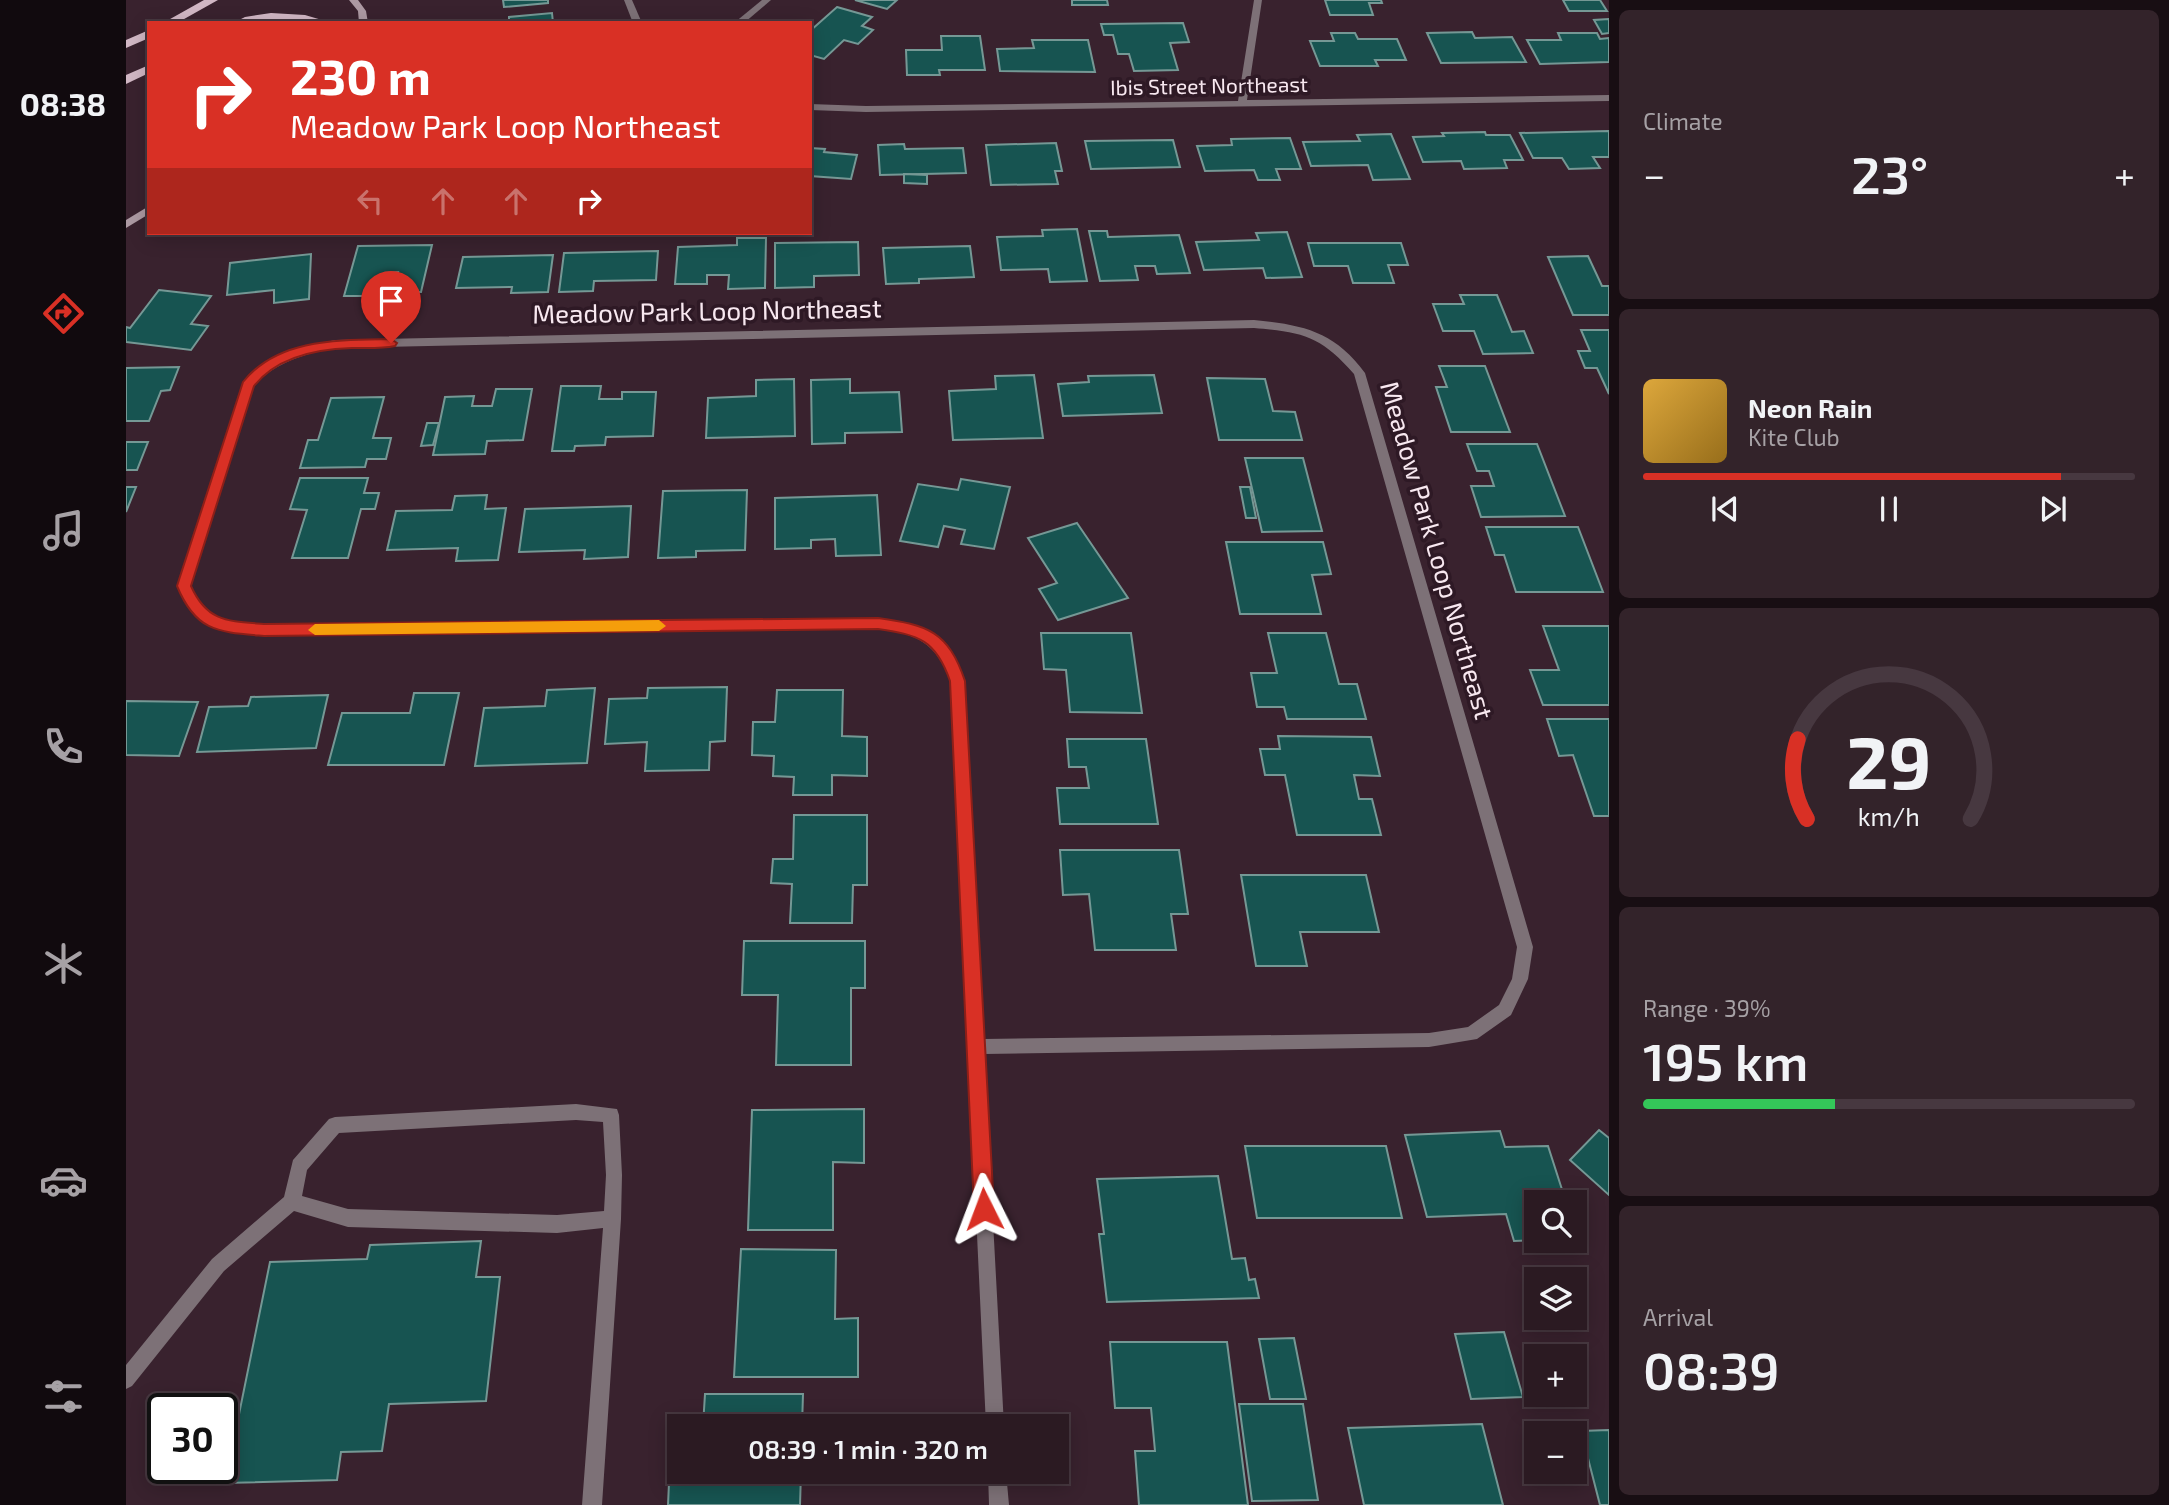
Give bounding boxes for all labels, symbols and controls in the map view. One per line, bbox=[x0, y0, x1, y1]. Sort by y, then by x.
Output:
text: 230 m bbox=[290, 46, 431, 105]
icon: right bbox=[175, 49, 266, 140]
street label: Ibis Street Northeast bbox=[1110, 71, 1308, 99]
text: 08:38 bbox=[20, 84, 106, 122]
text: Meadow Park Loop Northeast bbox=[290, 106, 720, 144]
text: Climate bbox=[1643, 107, 1723, 135]
text: 23° bbox=[1851, 142, 1928, 204]
text: − bbox=[1643, 151, 1665, 197]
text: + bbox=[2114, 151, 2135, 197]
icon: left bbox=[351, 182, 389, 220]
icon: ahead bbox=[424, 182, 462, 220]
icon: ahead bbox=[497, 182, 535, 220]
icon: right bbox=[570, 182, 608, 220]
pin bbox=[361, 271, 421, 343]
icon: arrive bbox=[372, 282, 410, 320]
icon: directions bbox=[39, 289, 88, 338]
street label: Meadow Park Loop Northeast bbox=[532, 291, 882, 329]
street label: Meadow Park Loop Northeast bbox=[1375, 378, 1501, 722]
text: Neon Rain bbox=[1748, 392, 1872, 423]
text: Kite Club bbox=[1748, 423, 1840, 451]
icon: previous bbox=[1706, 490, 1744, 528]
icon: pause bbox=[1870, 490, 1908, 528]
icon: next bbox=[2034, 490, 2072, 528]
icon: music bbox=[39, 506, 88, 555]
text: 29 bbox=[1846, 716, 1932, 804]
icon: phone bbox=[39, 722, 88, 771]
text: km/h bbox=[1858, 800, 1920, 830]
icon: climate bbox=[39, 939, 88, 988]
text: Range · 39% bbox=[1643, 994, 1771, 1022]
text: 195 km bbox=[1643, 1029, 1808, 1091]
icon: car bbox=[39, 1156, 88, 1205]
position arrow bbox=[947, 1172, 1021, 1246]
map controls bbox=[1524, 1190, 1587, 1484]
button: search bbox=[1524, 1190, 1587, 1253]
button: layers bbox=[1524, 1267, 1587, 1330]
text: Arrival bbox=[1643, 1303, 1713, 1331]
text: 08:39 bbox=[1643, 1338, 1780, 1400]
button: + bbox=[1524, 1344, 1587, 1407]
icon: filters bbox=[39, 1372, 88, 1421]
speed limit sign: 30 bbox=[147, 1393, 238, 1484]
button: − bbox=[1524, 1421, 1587, 1484]
text: 08:39 · 1 min · 320 m bbox=[748, 1433, 988, 1464]

